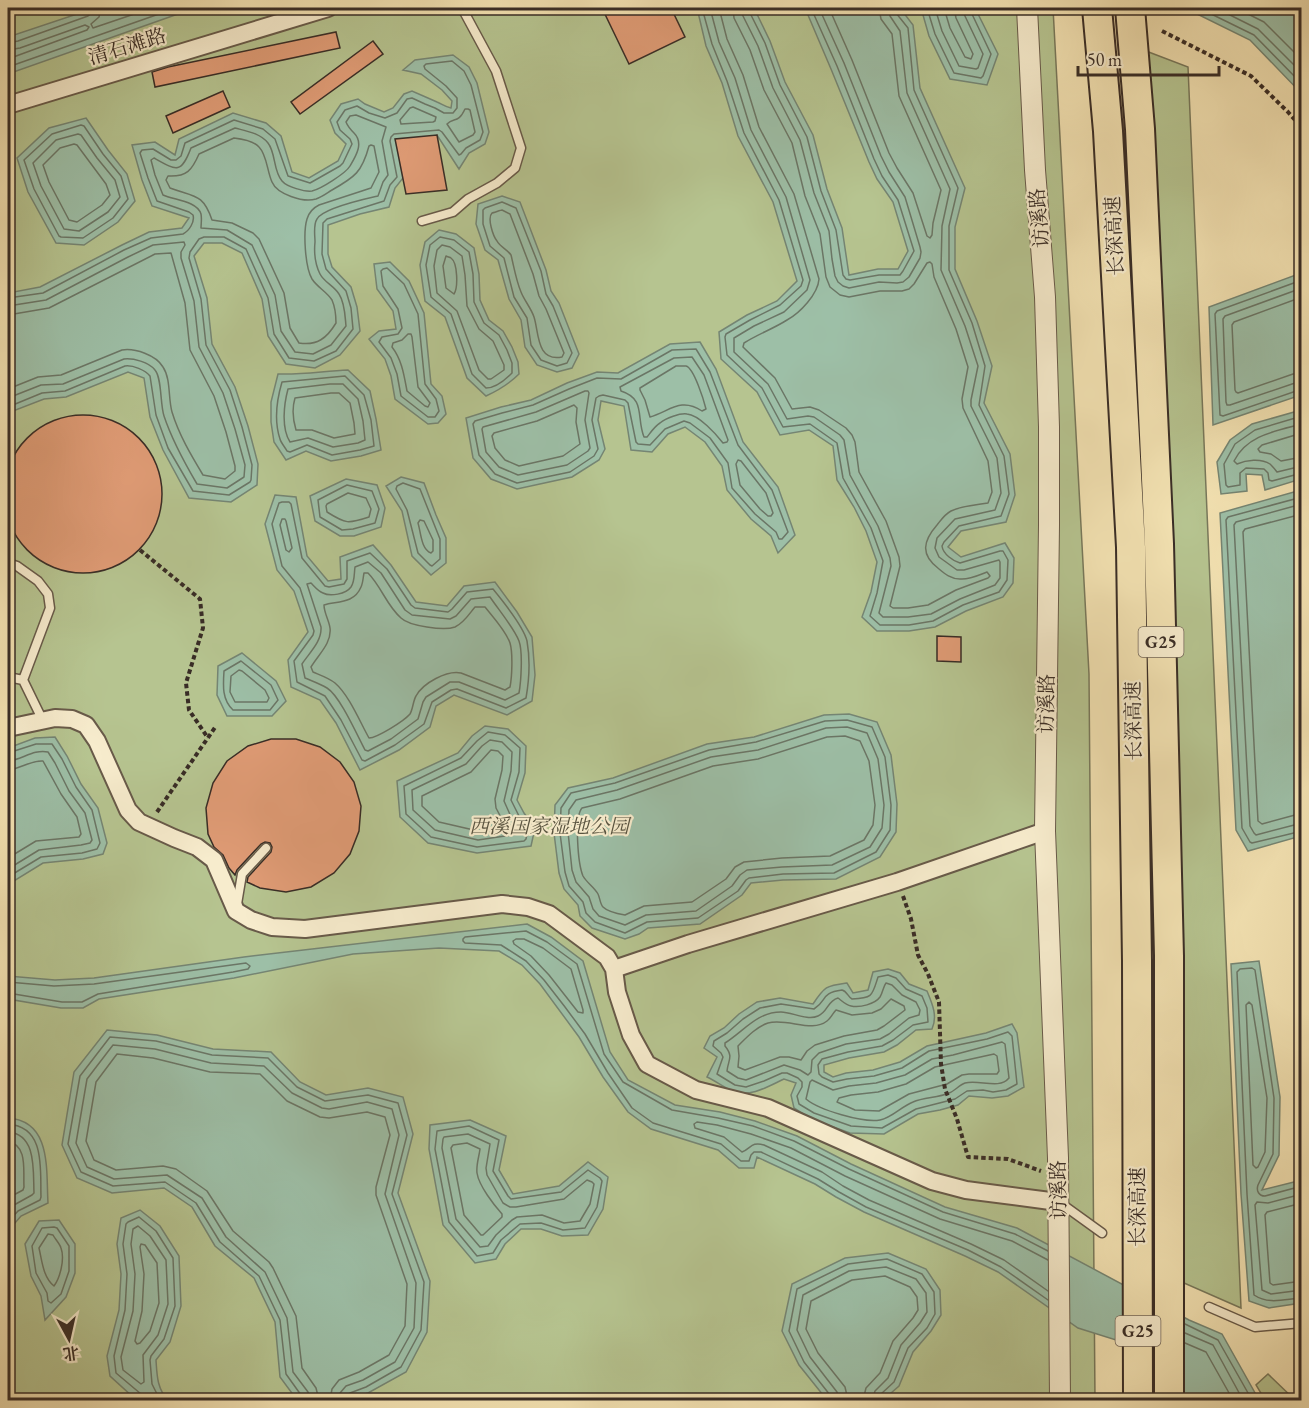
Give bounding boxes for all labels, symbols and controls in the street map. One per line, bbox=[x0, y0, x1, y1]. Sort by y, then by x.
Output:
street label: 清石滩路 bbox=[85, 22, 169, 70]
scale bar bbox=[1078, 39, 1219, 77]
text: 50 m bbox=[1087, 48, 1122, 71]
street label: 访溪路 bbox=[1023, 187, 1055, 249]
street label: 长深高速 bbox=[1099, 195, 1129, 277]
road number: G25 bbox=[1138, 627, 1184, 657]
street label: 访溪路 bbox=[1032, 674, 1060, 734]
street label: 长深高速 bbox=[1119, 681, 1147, 761]
park label: 西溪国家湿地公园 bbox=[469, 813, 632, 839]
street label: 访溪路 bbox=[1044, 1160, 1072, 1220]
street label: 长深高速 bbox=[1124, 1167, 1150, 1247]
north arrow bbox=[39, 1309, 99, 1369]
road number: G25 bbox=[1116, 1316, 1160, 1346]
text: 北 bbox=[62, 1342, 80, 1365]

